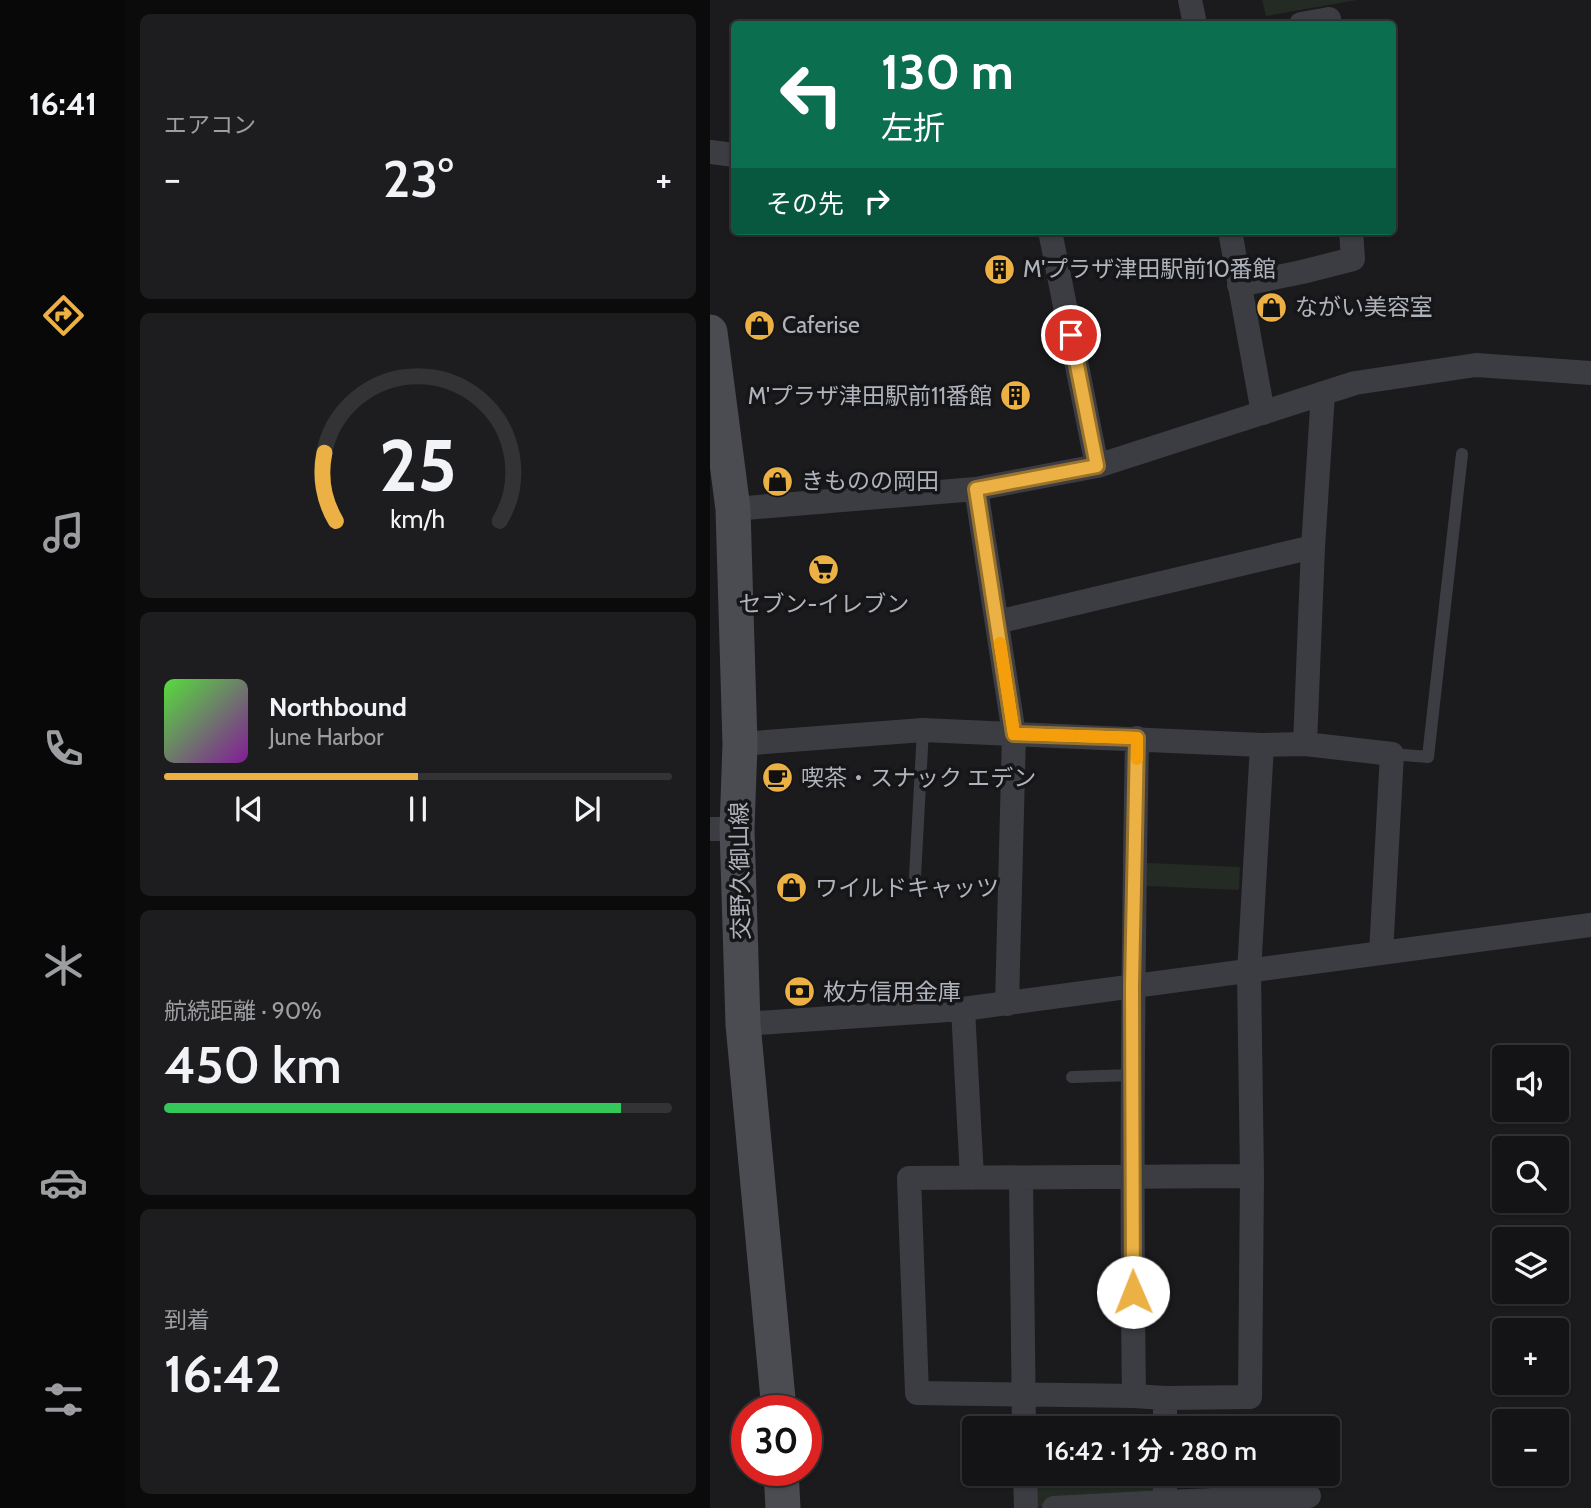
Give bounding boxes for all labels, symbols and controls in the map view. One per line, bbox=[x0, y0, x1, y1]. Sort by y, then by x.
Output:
text: 130 m bbox=[881, 42, 1014, 101]
icon: left bbox=[766, 49, 857, 140]
text: 16:41 bbox=[29, 84, 97, 123]
text: 左折 bbox=[881, 108, 945, 147]
text: エアコン bbox=[164, 111, 256, 139]
text: 23° bbox=[383, 147, 453, 210]
text: − bbox=[164, 155, 181, 202]
text: + bbox=[655, 155, 672, 202]
icon: right bbox=[858, 182, 896, 220]
text: その先 bbox=[766, 188, 844, 220]
building icon: M'プラザ津田駅前10番館 bbox=[983, 252, 1017, 286]
place label: M'プラザ津田駅前10番館 bbox=[1023, 255, 1276, 283]
shop icon: ながい美容室 bbox=[1255, 290, 1289, 324]
icon: directions bbox=[39, 291, 88, 340]
place label: ながい美容室 bbox=[1295, 293, 1433, 321]
pin bbox=[1041, 305, 1101, 365]
shop icon: Caferise bbox=[742, 308, 776, 342]
place label: Caferise bbox=[782, 311, 860, 339]
icon: arrive bbox=[1052, 316, 1090, 354]
building icon: M'プラザ津田駅前11番館 bbox=[998, 379, 1032, 413]
place label: M'プラザ津田駅前11番館 bbox=[748, 382, 992, 410]
text: 25 bbox=[379, 422, 457, 510]
shop icon: きものの岡田 bbox=[761, 464, 795, 498]
place label: きものの岡田 bbox=[801, 467, 939, 495]
text: km/h bbox=[391, 504, 445, 534]
icon: music bbox=[39, 508, 88, 557]
supermarket icon: セブン-イレブン bbox=[807, 553, 841, 587]
place label: セブン-イレブン bbox=[739, 590, 909, 618]
text: Northbound bbox=[269, 691, 407, 723]
text: June Harbor bbox=[269, 723, 383, 751]
icon: phone bbox=[39, 724, 88, 773]
cafe icon: 喫茶・スナック エデン bbox=[761, 761, 795, 795]
place label: 喫茶・スナック エデン bbox=[801, 764, 1036, 792]
icon: previous bbox=[230, 790, 268, 828]
icon: pause bbox=[399, 790, 437, 828]
icon: next bbox=[568, 790, 606, 828]
street label: 交野久御山線 bbox=[725, 802, 755, 940]
shop icon: ワイルドキャッツ bbox=[775, 871, 809, 905]
place label: ワイルドキャッツ bbox=[815, 874, 999, 902]
icon: climate bbox=[39, 941, 88, 990]
bank icon: 枚方信用金庫 bbox=[783, 975, 817, 1009]
place label: 枚方信用金庫 bbox=[823, 978, 961, 1006]
text: 航続距離 · 90% bbox=[164, 997, 322, 1025]
text: 450 km bbox=[164, 1033, 342, 1096]
map controls bbox=[1492, 1045, 1569, 1486]
button: sound bbox=[1492, 1045, 1569, 1122]
button: search bbox=[1492, 1136, 1569, 1213]
icon: car bbox=[39, 1158, 88, 1207]
button: layers bbox=[1492, 1227, 1569, 1304]
position arrow bbox=[1096, 1255, 1170, 1329]
text: 到着 bbox=[164, 1306, 210, 1334]
button: + bbox=[1492, 1318, 1569, 1395]
text: 16:42 bbox=[164, 1342, 282, 1405]
icon: filters bbox=[39, 1375, 88, 1424]
speed limit sign: 30 bbox=[731, 1395, 822, 1486]
button: − bbox=[1492, 1409, 1569, 1486]
text: 16:42 · 1 分 · 280 m bbox=[1045, 1435, 1257, 1467]

